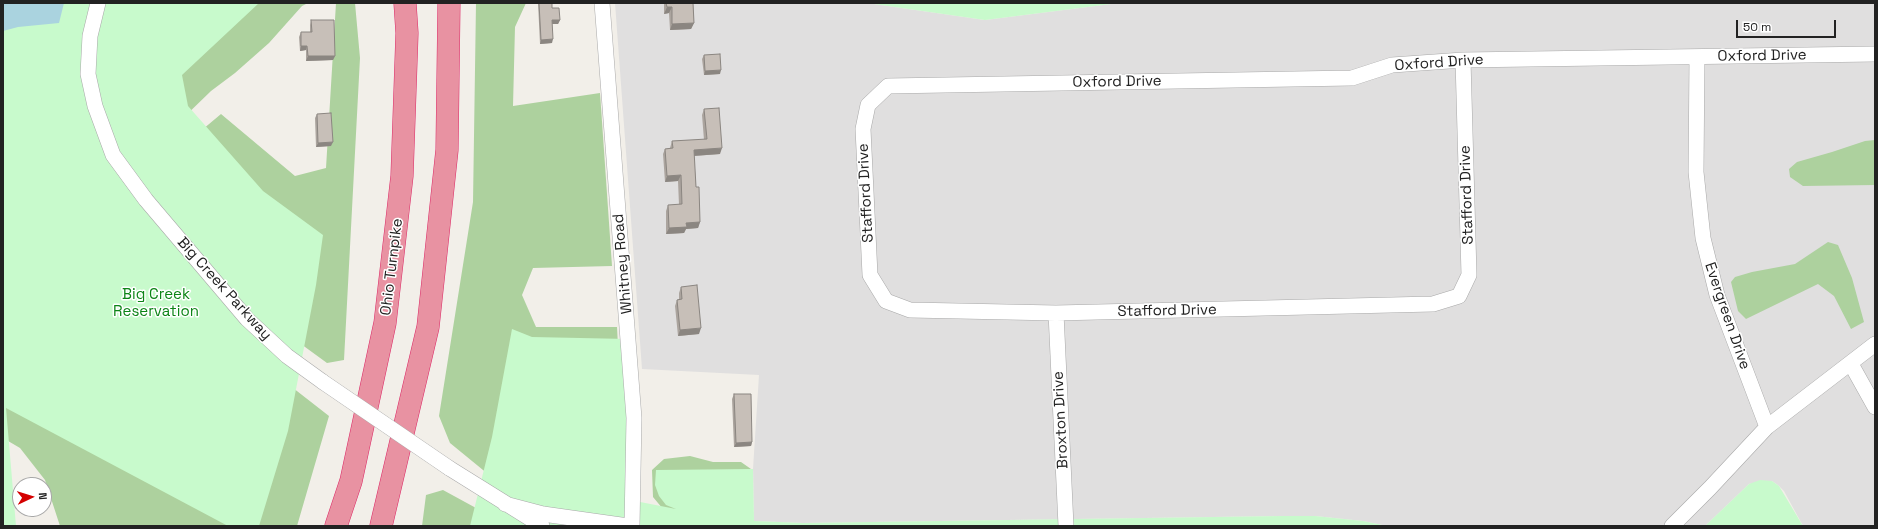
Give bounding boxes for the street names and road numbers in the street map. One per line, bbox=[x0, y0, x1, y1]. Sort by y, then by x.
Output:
street label: Oxford Drive bbox=[1717, 46, 1807, 66]
street label: Oxford Drive bbox=[1394, 51, 1484, 75]
street label: Oxford Drive bbox=[1072, 72, 1162, 92]
street label: Stafford Drive bbox=[854, 143, 878, 243]
street label: Stafford Drive bbox=[1456, 145, 1478, 245]
street label: Whitney Road bbox=[610, 213, 636, 315]
street label: Ohio Turnpike bbox=[377, 217, 407, 317]
street label: Big Creek Parkway bbox=[173, 234, 275, 344]
street label: Evergreen Drive bbox=[1700, 260, 1754, 372]
street label: Stafford Drive bbox=[1117, 301, 1217, 321]
street label: Broxton Drive bbox=[1049, 371, 1073, 469]

